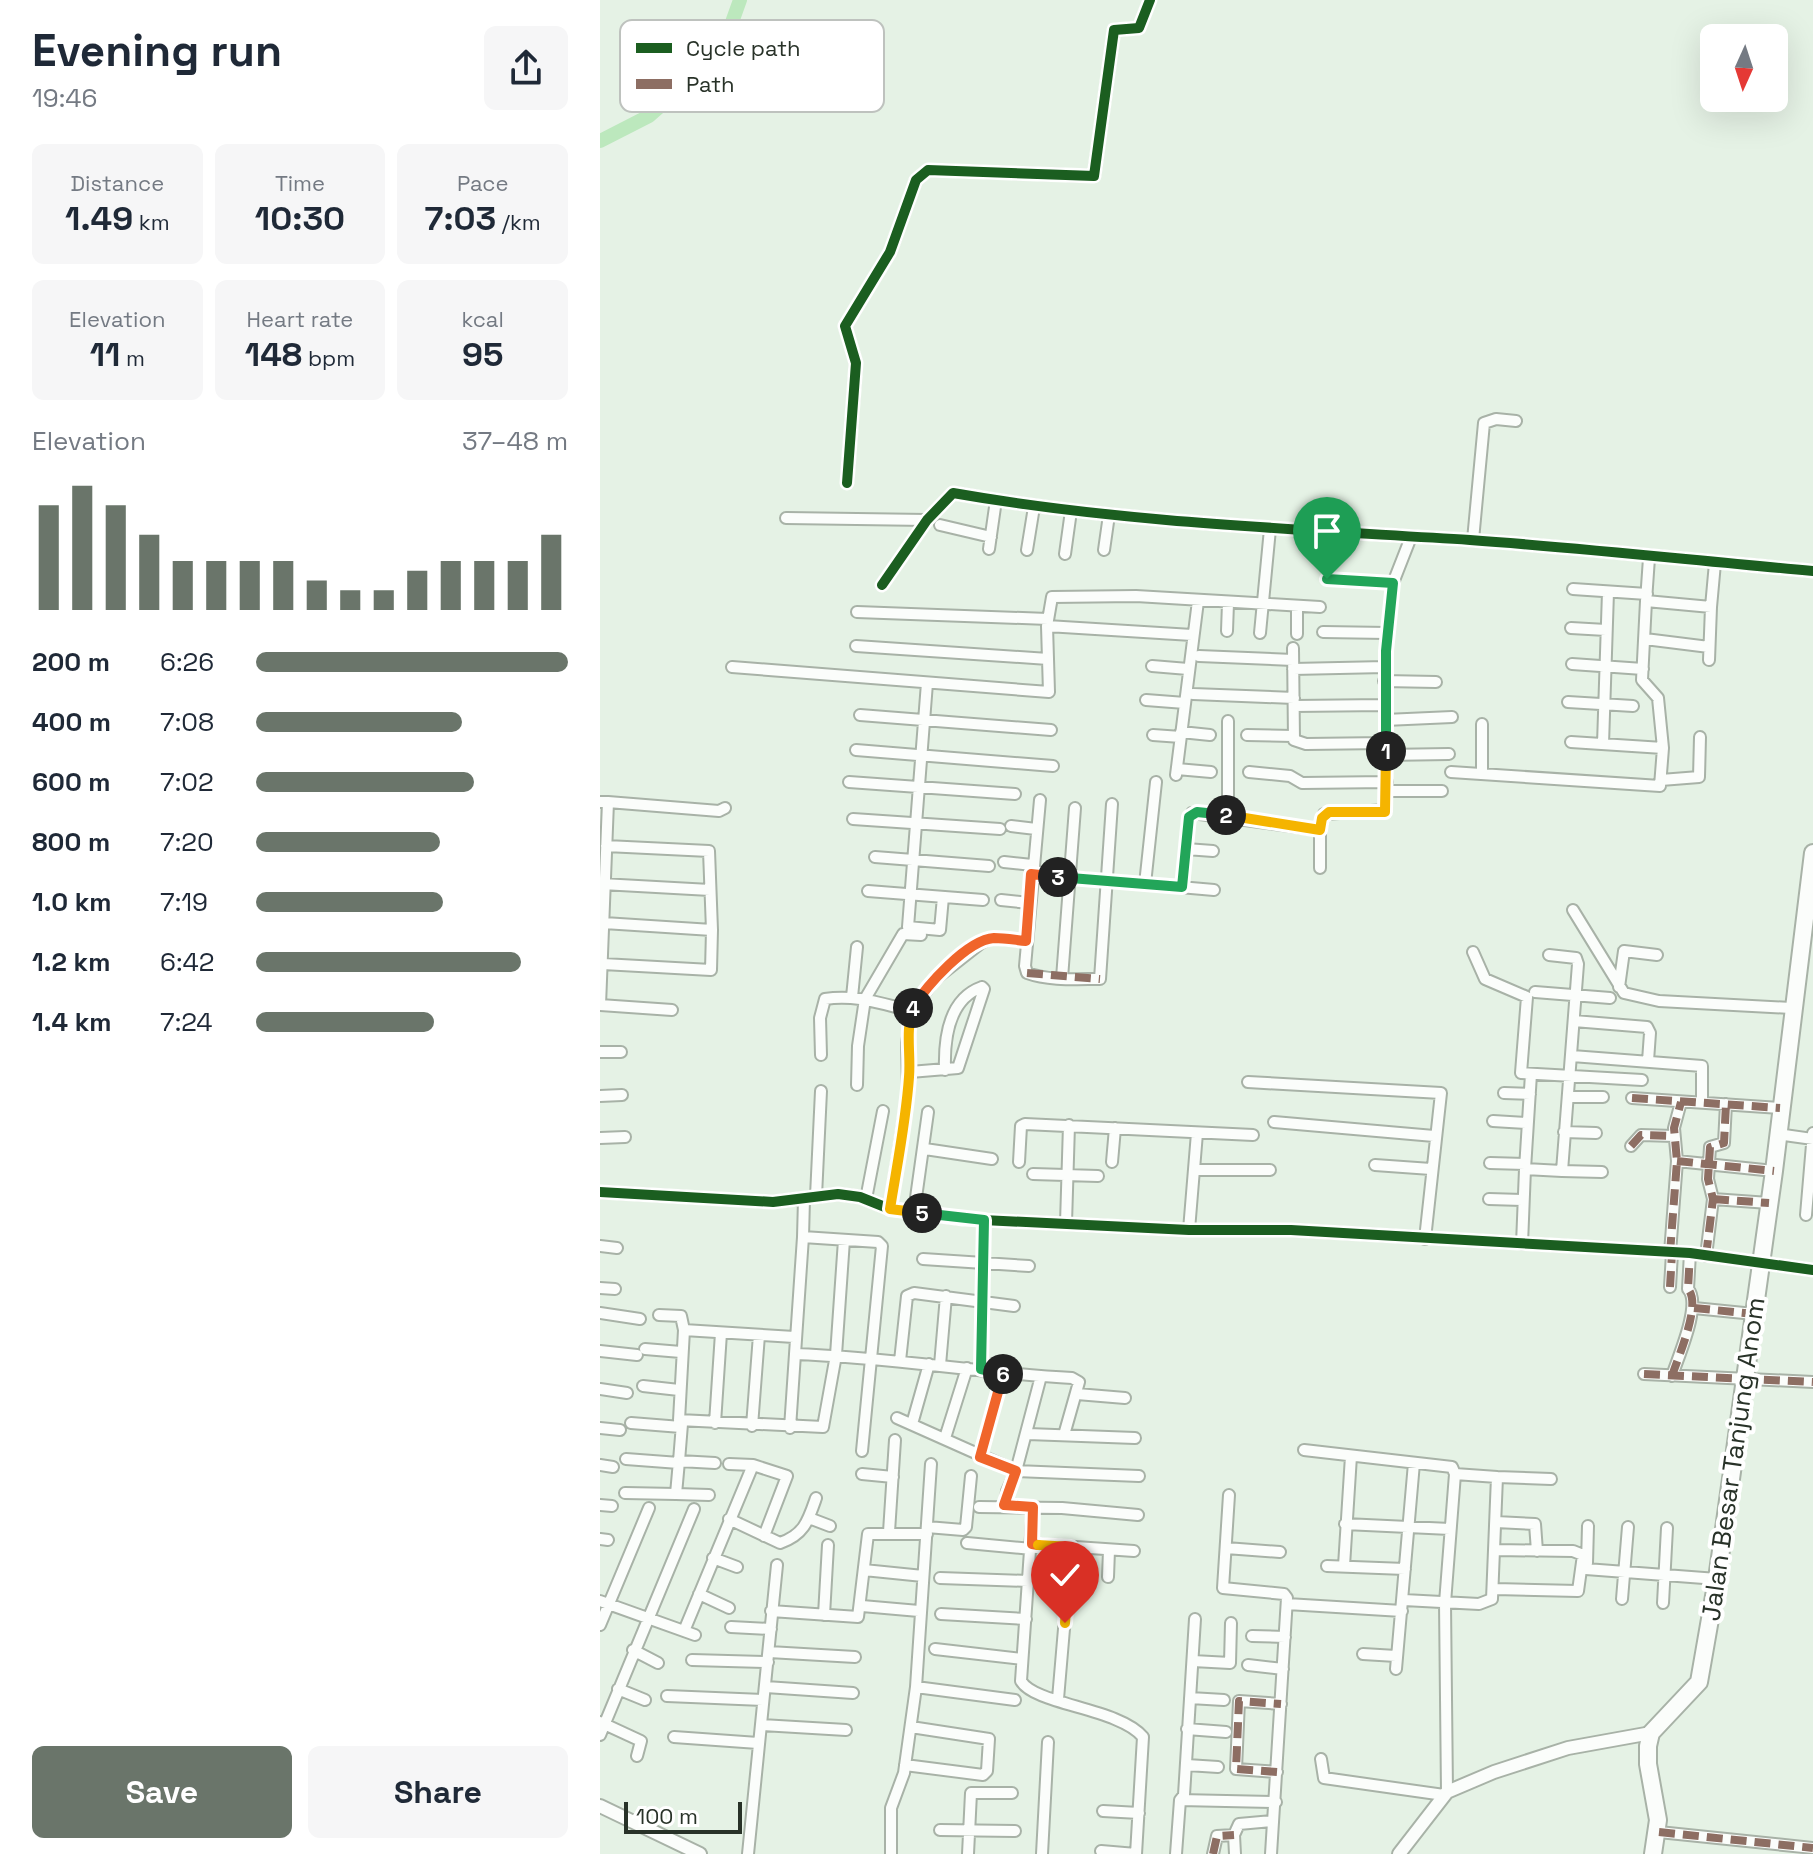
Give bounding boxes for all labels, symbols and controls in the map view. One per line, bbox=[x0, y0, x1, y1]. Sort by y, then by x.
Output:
legend bbox=[620, 20, 884, 112]
text: Evening run bbox=[32, 23, 282, 79]
north arrow bbox=[1700, 24, 1788, 112]
map controls bbox=[1700, 24, 1788, 112]
button: share bbox=[484, 26, 568, 110]
text: Cycle path bbox=[686, 34, 801, 62]
text: Path bbox=[686, 70, 735, 98]
text: 19:46 bbox=[32, 81, 98, 115]
text: Distance bbox=[70, 169, 164, 197]
text: Time bbox=[275, 169, 325, 197]
text: Pace bbox=[457, 169, 508, 197]
text: 1.49 bbox=[65, 197, 133, 240]
text: 10:30 bbox=[255, 197, 345, 240]
text: 7:03 bbox=[425, 197, 496, 240]
text: km bbox=[133, 208, 170, 236]
text: /km bbox=[496, 208, 541, 236]
text: Elevation bbox=[69, 305, 166, 333]
text: Heart rate bbox=[247, 305, 353, 333]
text: kcal bbox=[461, 305, 504, 333]
text: 11 bbox=[90, 333, 120, 376]
text: 148 bbox=[245, 333, 302, 376]
text: 95 bbox=[462, 333, 503, 376]
text: m bbox=[120, 344, 145, 372]
text: bpm bbox=[302, 344, 355, 372]
text: Elevation bbox=[32, 424, 146, 458]
text: 37–48 m bbox=[462, 424, 568, 458]
pin bbox=[1293, 497, 1361, 579]
icon: arrive bbox=[1305, 509, 1349, 553]
text: 200 m bbox=[32, 645, 110, 679]
text: 6:26 bbox=[160, 645, 214, 679]
text: 400 m bbox=[32, 705, 111, 739]
text: 7:08 bbox=[160, 705, 214, 739]
pin: 1 bbox=[1366, 731, 1406, 771]
text: 1 bbox=[1381, 737, 1391, 765]
text: 600 m bbox=[32, 765, 111, 799]
text: 7:02 bbox=[160, 765, 214, 799]
pin: 2 bbox=[1206, 795, 1246, 835]
text: 2 bbox=[1219, 801, 1233, 829]
text: 800 m bbox=[32, 825, 110, 859]
text: 7:20 bbox=[160, 825, 214, 859]
pin: 3 bbox=[1038, 857, 1078, 897]
text: 3 bbox=[1051, 863, 1065, 891]
text: 1.0 km bbox=[32, 885, 112, 919]
text: 7:19 bbox=[160, 885, 208, 919]
text: 1.2 km bbox=[32, 945, 110, 979]
text: 6:42 bbox=[160, 945, 214, 979]
pin: 4 bbox=[893, 988, 933, 1028]
text: 4 bbox=[906, 994, 920, 1022]
text: 1.4 km bbox=[32, 1005, 112, 1039]
text: 7:24 bbox=[160, 1005, 212, 1039]
pin: 5 bbox=[902, 1193, 942, 1233]
text: 5 bbox=[915, 1199, 929, 1227]
street label: Jalan Besar Tanjung Anom bbox=[1693, 1295, 1773, 1623]
pin: 6 bbox=[983, 1354, 1023, 1394]
text: 6 bbox=[996, 1360, 1010, 1388]
pin bbox=[1031, 1541, 1099, 1623]
icon: check bbox=[1043, 1553, 1087, 1597]
button: Save bbox=[32, 1746, 292, 1838]
button: Share bbox=[308, 1746, 568, 1838]
scale bar bbox=[624, 1798, 742, 1834]
text: 100 m bbox=[636, 1802, 698, 1830]

